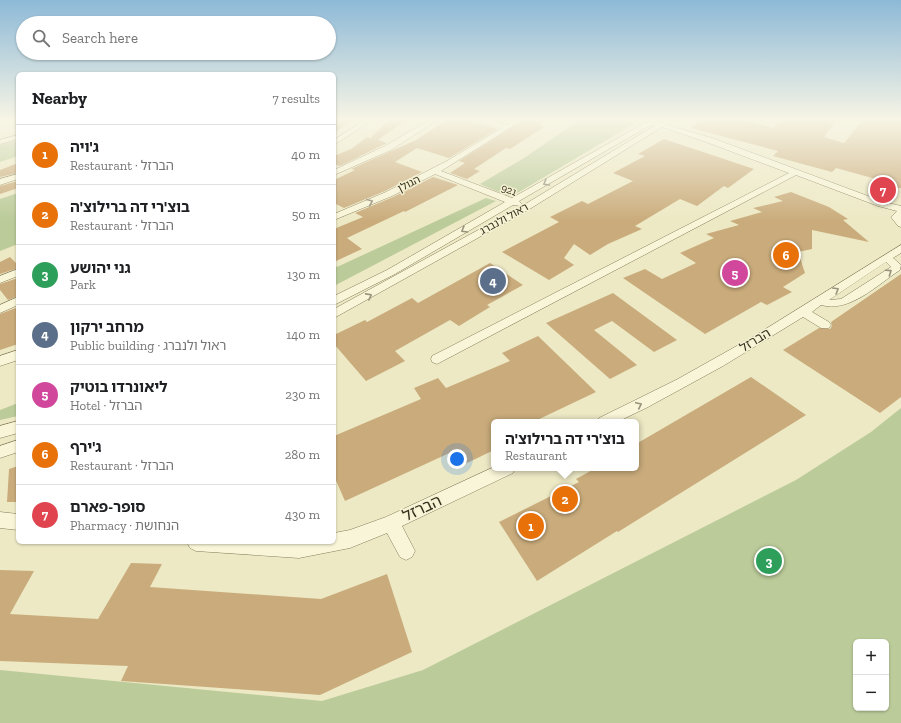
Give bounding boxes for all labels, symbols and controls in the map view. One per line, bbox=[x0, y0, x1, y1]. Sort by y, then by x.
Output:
search box bbox=[16, 16, 336, 60]
icon: search bbox=[30, 27, 52, 49]
text: Search here bbox=[62, 29, 138, 47]
text: Nearby bbox=[32, 88, 87, 108]
text: 7 results bbox=[272, 91, 320, 106]
text: ג'ויה bbox=[70, 138, 99, 156]
text: 1 bbox=[42, 147, 48, 162]
text: 40 m bbox=[291, 147, 320, 162]
text: Restaurant · הברזל bbox=[70, 158, 174, 173]
street label: הגולן bbox=[395, 173, 423, 195]
pin: 7 bbox=[870, 175, 896, 205]
one-way arrow bbox=[543, 178, 550, 185]
street label: 921 bbox=[499, 181, 519, 199]
text: בוצ'רי דה ברילוצ'ה bbox=[70, 198, 190, 216]
one-way arrow bbox=[366, 199, 373, 207]
street label: ראול ולנברג bbox=[478, 200, 530, 238]
text: 2 bbox=[42, 207, 48, 222]
text: 50 m bbox=[292, 207, 320, 222]
text: Restaurant · הברזל bbox=[70, 218, 174, 233]
one-way arrow bbox=[461, 226, 468, 233]
pin: 6 bbox=[773, 240, 799, 270]
pin: 5 bbox=[722, 258, 748, 288]
text: גני יהושע bbox=[70, 259, 131, 277]
pin: 4 bbox=[480, 266, 506, 296]
text: 3 bbox=[42, 267, 48, 282]
text: 130 m bbox=[287, 267, 320, 282]
one-way arrow bbox=[885, 269, 892, 277]
text: Park bbox=[70, 277, 96, 292]
one-way arrow bbox=[832, 288, 839, 295]
one-way arrow bbox=[364, 294, 372, 301]
text: מרחב ירקון bbox=[70, 318, 144, 336]
street label: הברזל bbox=[737, 325, 773, 355]
text: 4 bbox=[41, 327, 49, 342]
text: 140 m bbox=[286, 327, 320, 342]
text: Public building · ראול ולנברג bbox=[70, 338, 226, 353]
text: ליאונרדו בוטיק bbox=[70, 378, 168, 396]
text: 5 bbox=[42, 387, 48, 402]
text: 230 m bbox=[285, 387, 320, 402]
text: Hotel · הברזל bbox=[70, 398, 142, 413]
one-way arrow bbox=[635, 402, 643, 410]
popup bbox=[491, 419, 639, 471]
text: בוצ'רי דה ברילוצ'ה bbox=[505, 430, 625, 448]
text: ג'ירף bbox=[70, 438, 101, 456]
text: 6 bbox=[42, 447, 48, 462]
text: 280 m bbox=[285, 447, 320, 462]
text: Restaurant bbox=[505, 448, 567, 463]
your location bbox=[447, 449, 467, 469]
text: Restaurant · הברזל bbox=[70, 458, 174, 473]
pin: 2 bbox=[552, 484, 578, 514]
street label: הברזל bbox=[399, 491, 445, 525]
text: סופר-פארם bbox=[70, 498, 146, 516]
text: 7 bbox=[42, 507, 48, 522]
text: 430 m bbox=[285, 507, 320, 522]
pin: 1 bbox=[518, 511, 544, 541]
text: Pharmacy · הנחושת bbox=[70, 518, 179, 533]
pin: 3 bbox=[756, 546, 782, 576]
map controls bbox=[853, 639, 889, 711]
button: + bbox=[853, 639, 889, 675]
button: − bbox=[853, 675, 889, 711]

